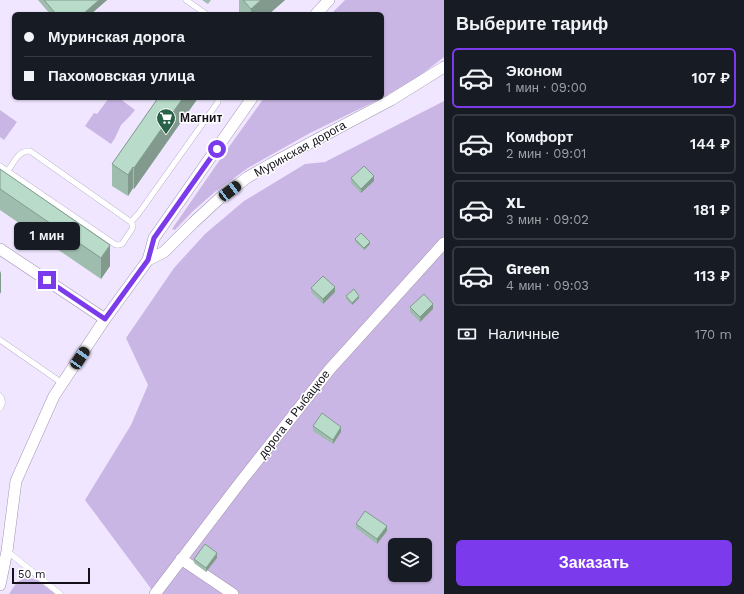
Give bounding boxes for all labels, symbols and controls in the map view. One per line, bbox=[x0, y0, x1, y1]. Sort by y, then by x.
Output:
text: Выберите тариф bbox=[456, 13, 608, 34]
text: Муринская дорога bbox=[48, 28, 185, 46]
icon: car bbox=[458, 60, 494, 96]
text: Эконом bbox=[506, 62, 562, 80]
text: Пахомовская улица bbox=[48, 67, 195, 85]
text: 107 ₽ bbox=[691, 69, 730, 87]
text: 1 мин · 09:00 bbox=[506, 80, 587, 95]
supermarket icon: Магнит bbox=[155, 107, 177, 135]
place label: Магнит bbox=[180, 111, 222, 125]
street label: Муринская дорога bbox=[252, 118, 349, 180]
icon: car bbox=[458, 126, 494, 162]
text: Комфорт bbox=[506, 128, 573, 146]
text: 144 ₽ bbox=[690, 135, 730, 153]
route start bbox=[208, 140, 226, 158]
text: 2 мин · 09:01 bbox=[506, 146, 586, 161]
car bbox=[217, 179, 243, 203]
icon: car bbox=[458, 192, 494, 228]
text: XL bbox=[506, 194, 525, 212]
text: 181 ₽ bbox=[693, 201, 730, 219]
text: 3 мин · 09:02 bbox=[506, 212, 589, 227]
callout: 1 мин bbox=[14, 222, 80, 250]
text: 1 мин bbox=[30, 228, 64, 243]
icon: car bbox=[458, 258, 494, 294]
text: Green bbox=[506, 260, 550, 278]
text: 113 ₽ bbox=[694, 267, 730, 285]
route end bbox=[38, 271, 56, 289]
text: 4 мин · 09:03 bbox=[506, 278, 589, 293]
icon: cash bbox=[456, 323, 478, 345]
text: Наличные bbox=[488, 325, 560, 343]
text: 170 m bbox=[695, 327, 732, 342]
car bbox=[68, 345, 92, 371]
street label: дорога в Рыбацкое bbox=[255, 367, 333, 461]
map controls bbox=[388, 538, 432, 582]
button: layers bbox=[388, 538, 432, 582]
button: Заказать bbox=[456, 540, 732, 586]
scale bar bbox=[12, 566, 90, 585]
text: 50 m bbox=[18, 568, 45, 581]

